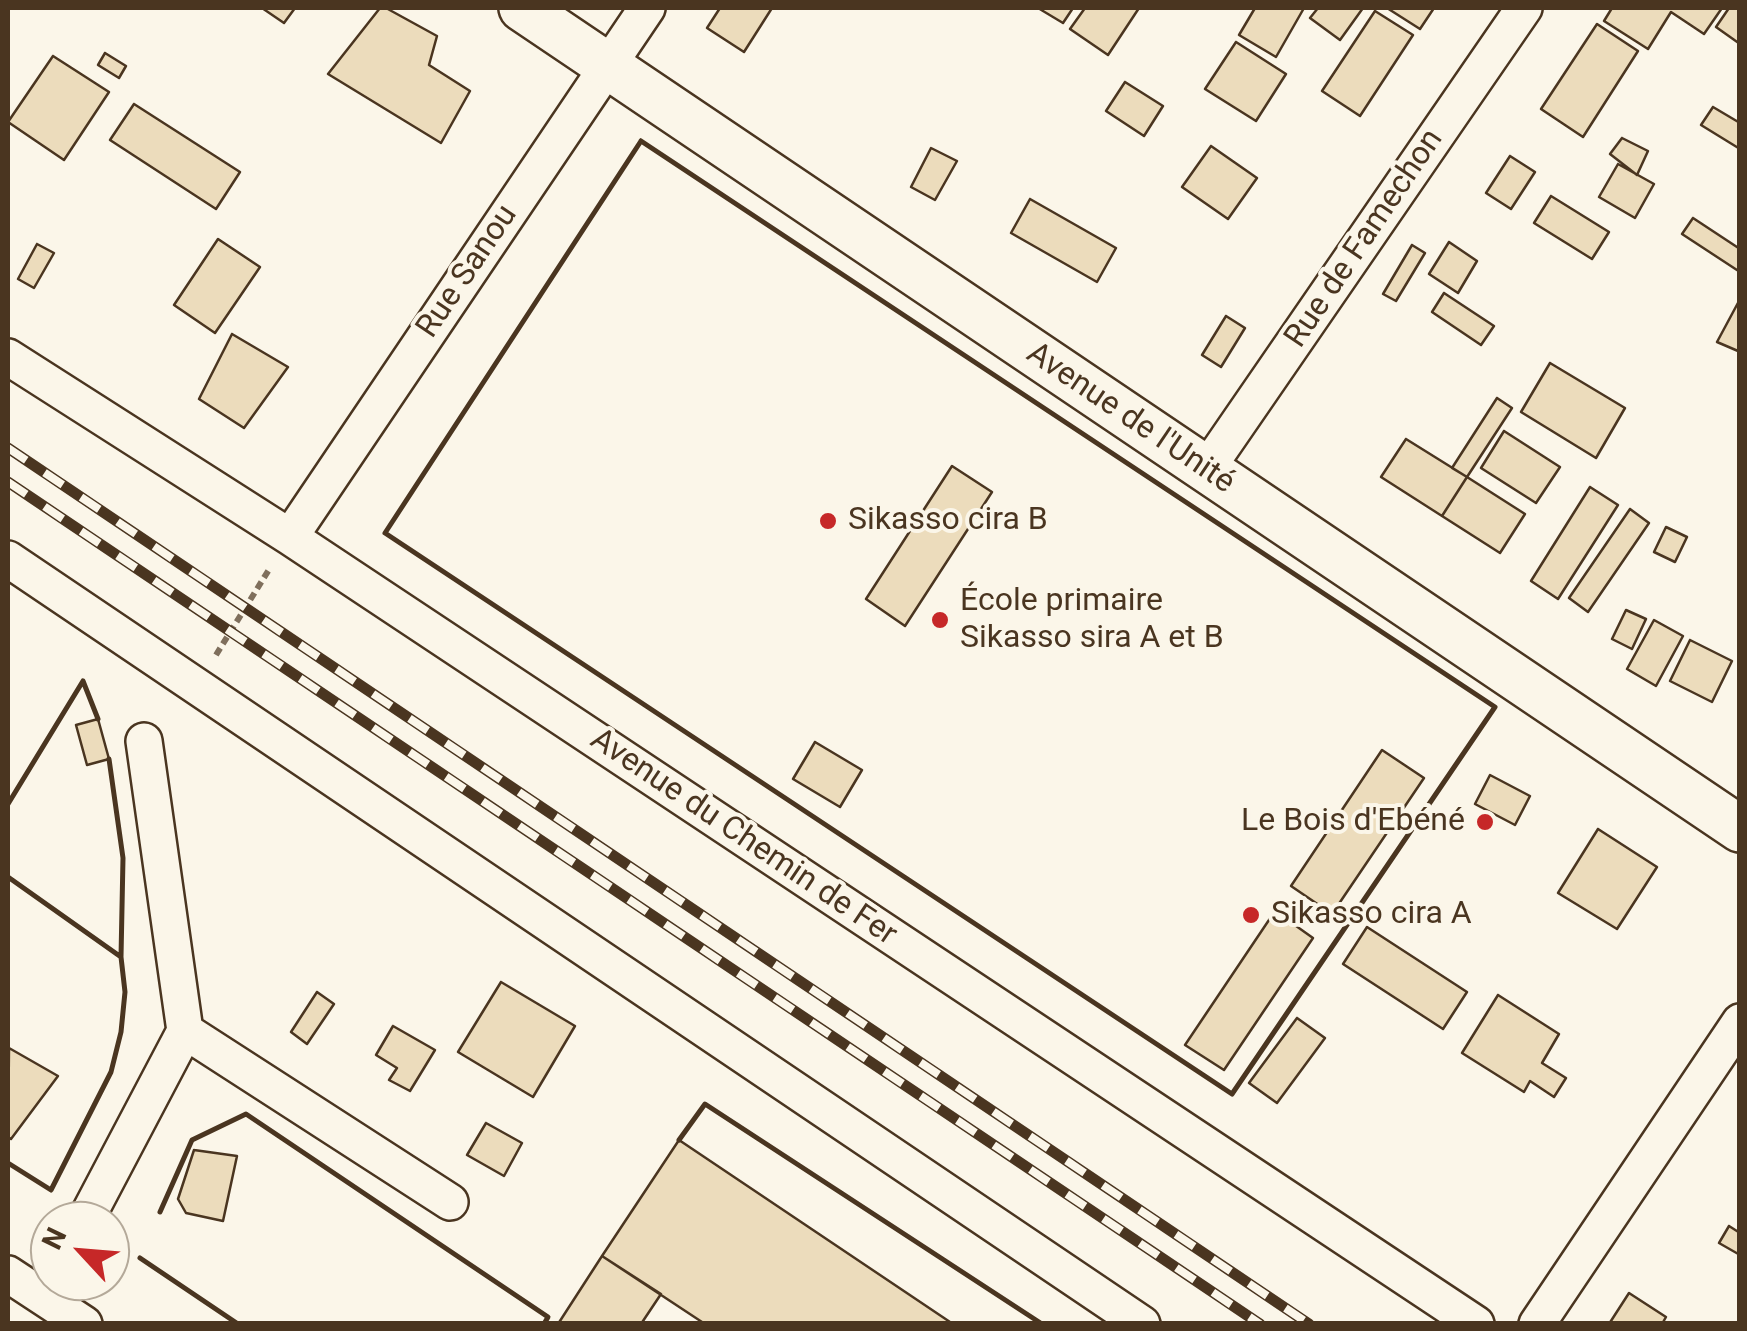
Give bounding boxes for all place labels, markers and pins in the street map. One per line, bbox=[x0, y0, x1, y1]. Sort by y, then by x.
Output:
place label: Sikasso cira B bbox=[848, 502, 1048, 540]
marker: Sikasso cira B bbox=[817, 510, 839, 532]
place label: École primaire Sikasso sira A et B bbox=[960, 583, 1224, 658]
marker: École primaire Sikasso sira A et B bbox=[929, 609, 951, 631]
place label: Le Bois d'Ebéné bbox=[1241, 803, 1465, 841]
marker: Le Bois d'Ebéné bbox=[1474, 811, 1496, 833]
place label: Sikasso cira A bbox=[1271, 896, 1472, 934]
marker: Sikasso cira A bbox=[1240, 904, 1262, 926]

